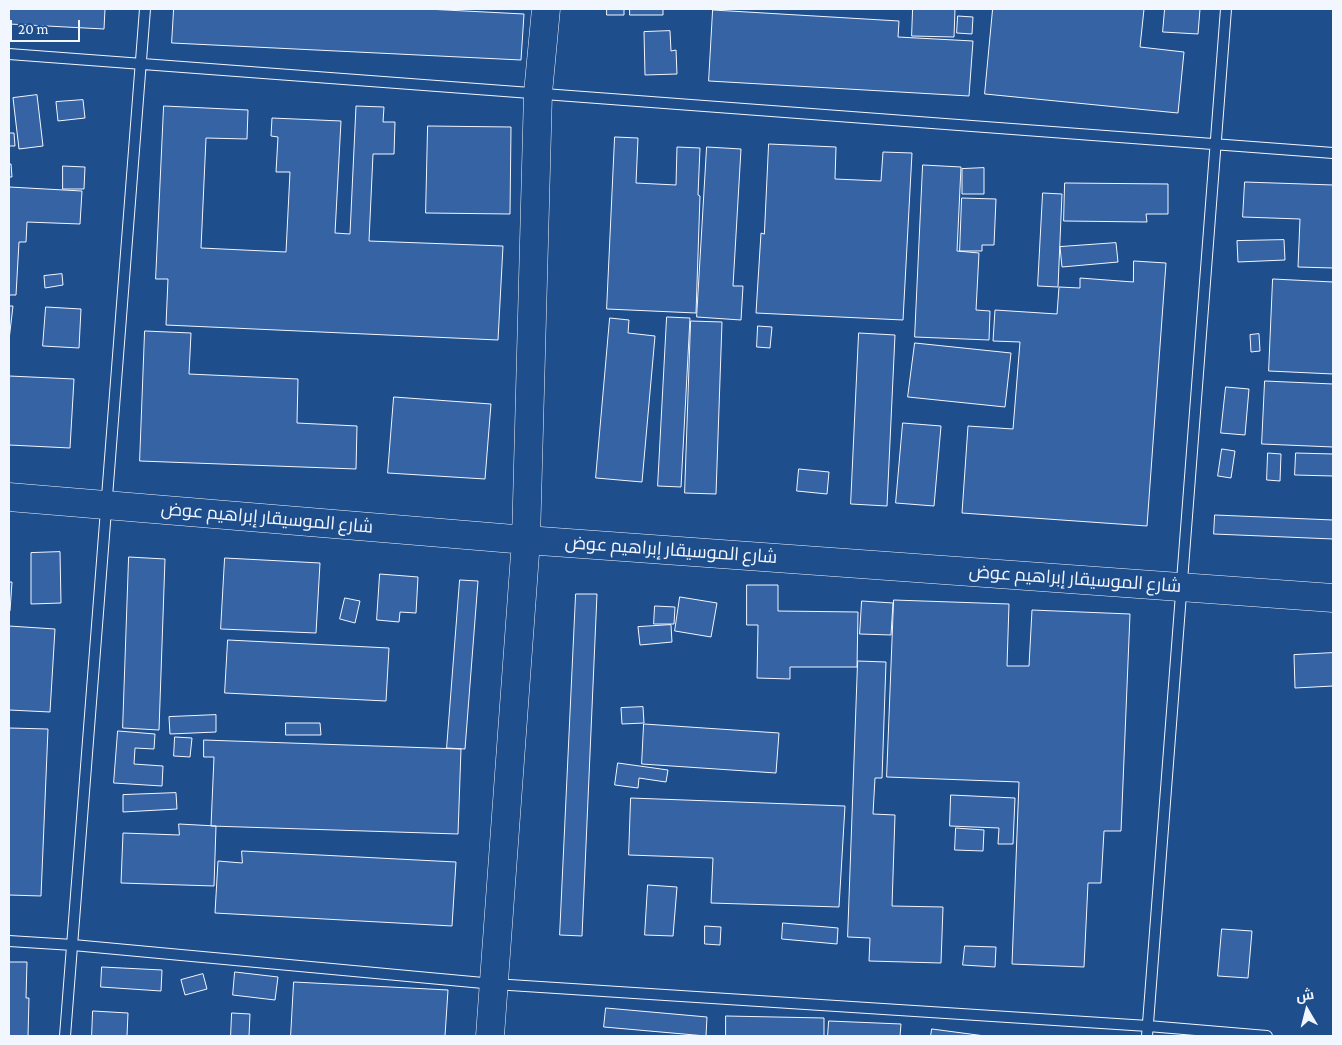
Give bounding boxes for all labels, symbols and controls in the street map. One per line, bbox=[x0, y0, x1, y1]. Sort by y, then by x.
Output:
scale bar bbox=[12, 10, 82, 42]
text: 20 m bbox=[18, 21, 49, 37]
street label: شارع الموسيقار إبراهيم عوض bbox=[160, 498, 374, 538]
street label: شارع الموسيقار إبراهيم عوض bbox=[564, 532, 778, 568]
street label: شارع الموسيقار إبراهيم عوض bbox=[968, 561, 1182, 597]
north arrow bbox=[1282, 985, 1332, 1035]
text: ش bbox=[1295, 986, 1315, 1004]

